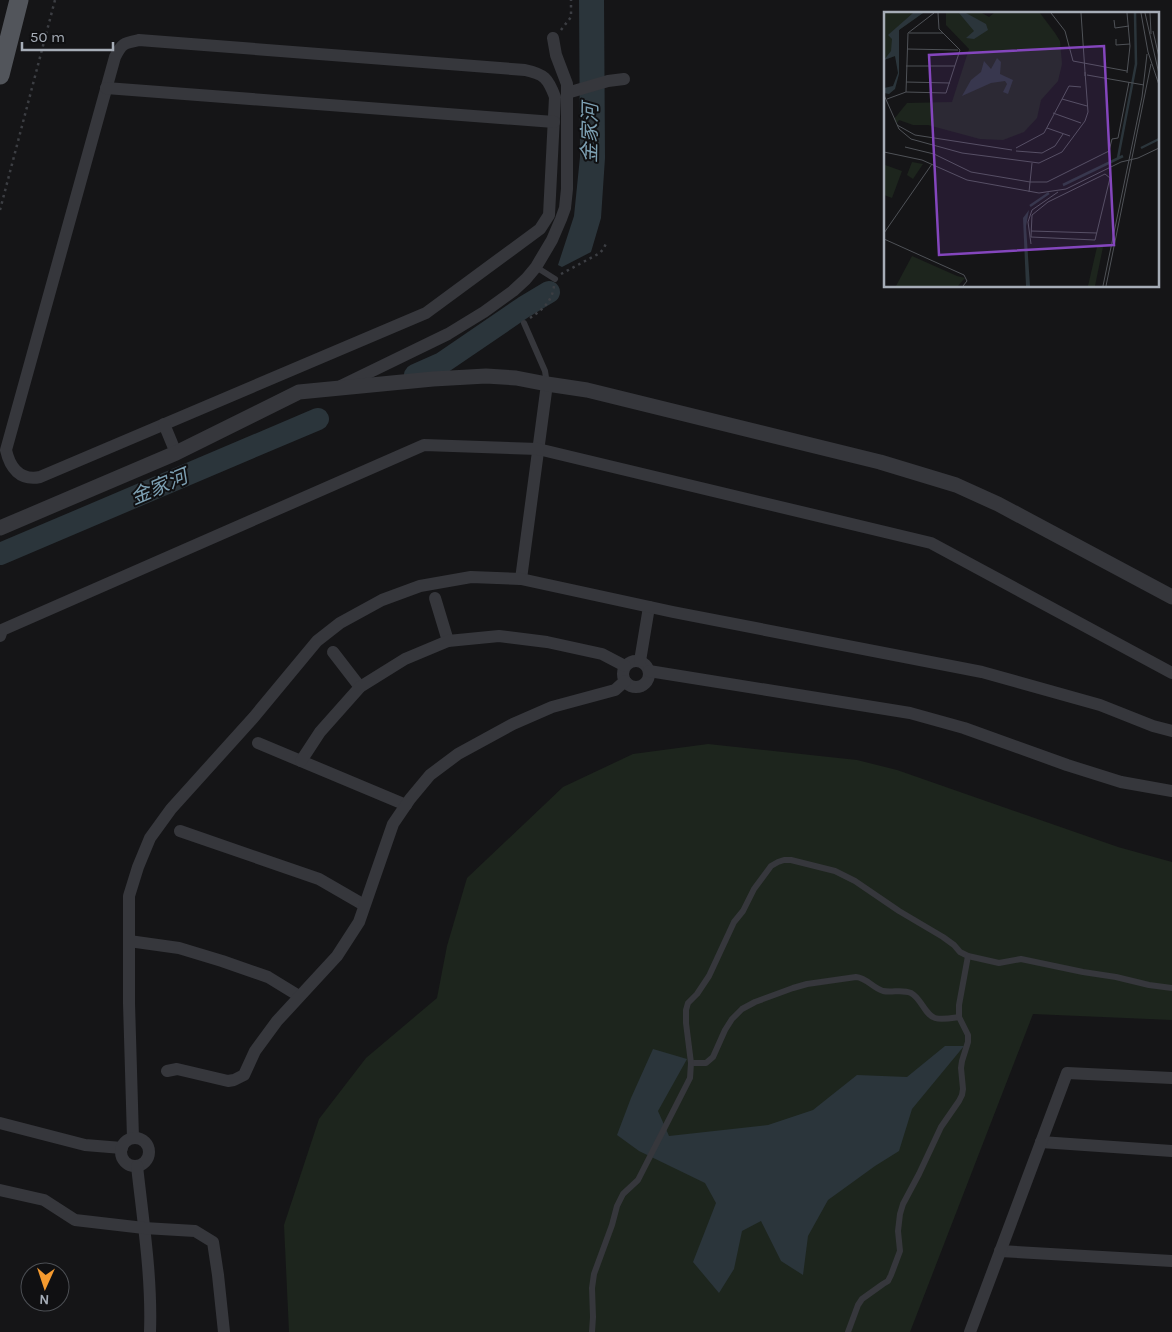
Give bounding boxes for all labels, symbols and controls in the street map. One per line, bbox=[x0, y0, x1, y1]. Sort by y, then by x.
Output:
inset map bbox=[884, 12, 1160, 288]
scale bar bbox=[22, 20, 114, 52]
text: 50 m bbox=[30, 28, 65, 46]
water label: 金家河 bbox=[578, 99, 602, 163]
water label: 金家河 bbox=[127, 463, 195, 509]
north arrow bbox=[20, 1262, 70, 1312]
text: N bbox=[39, 1291, 50, 1308]

